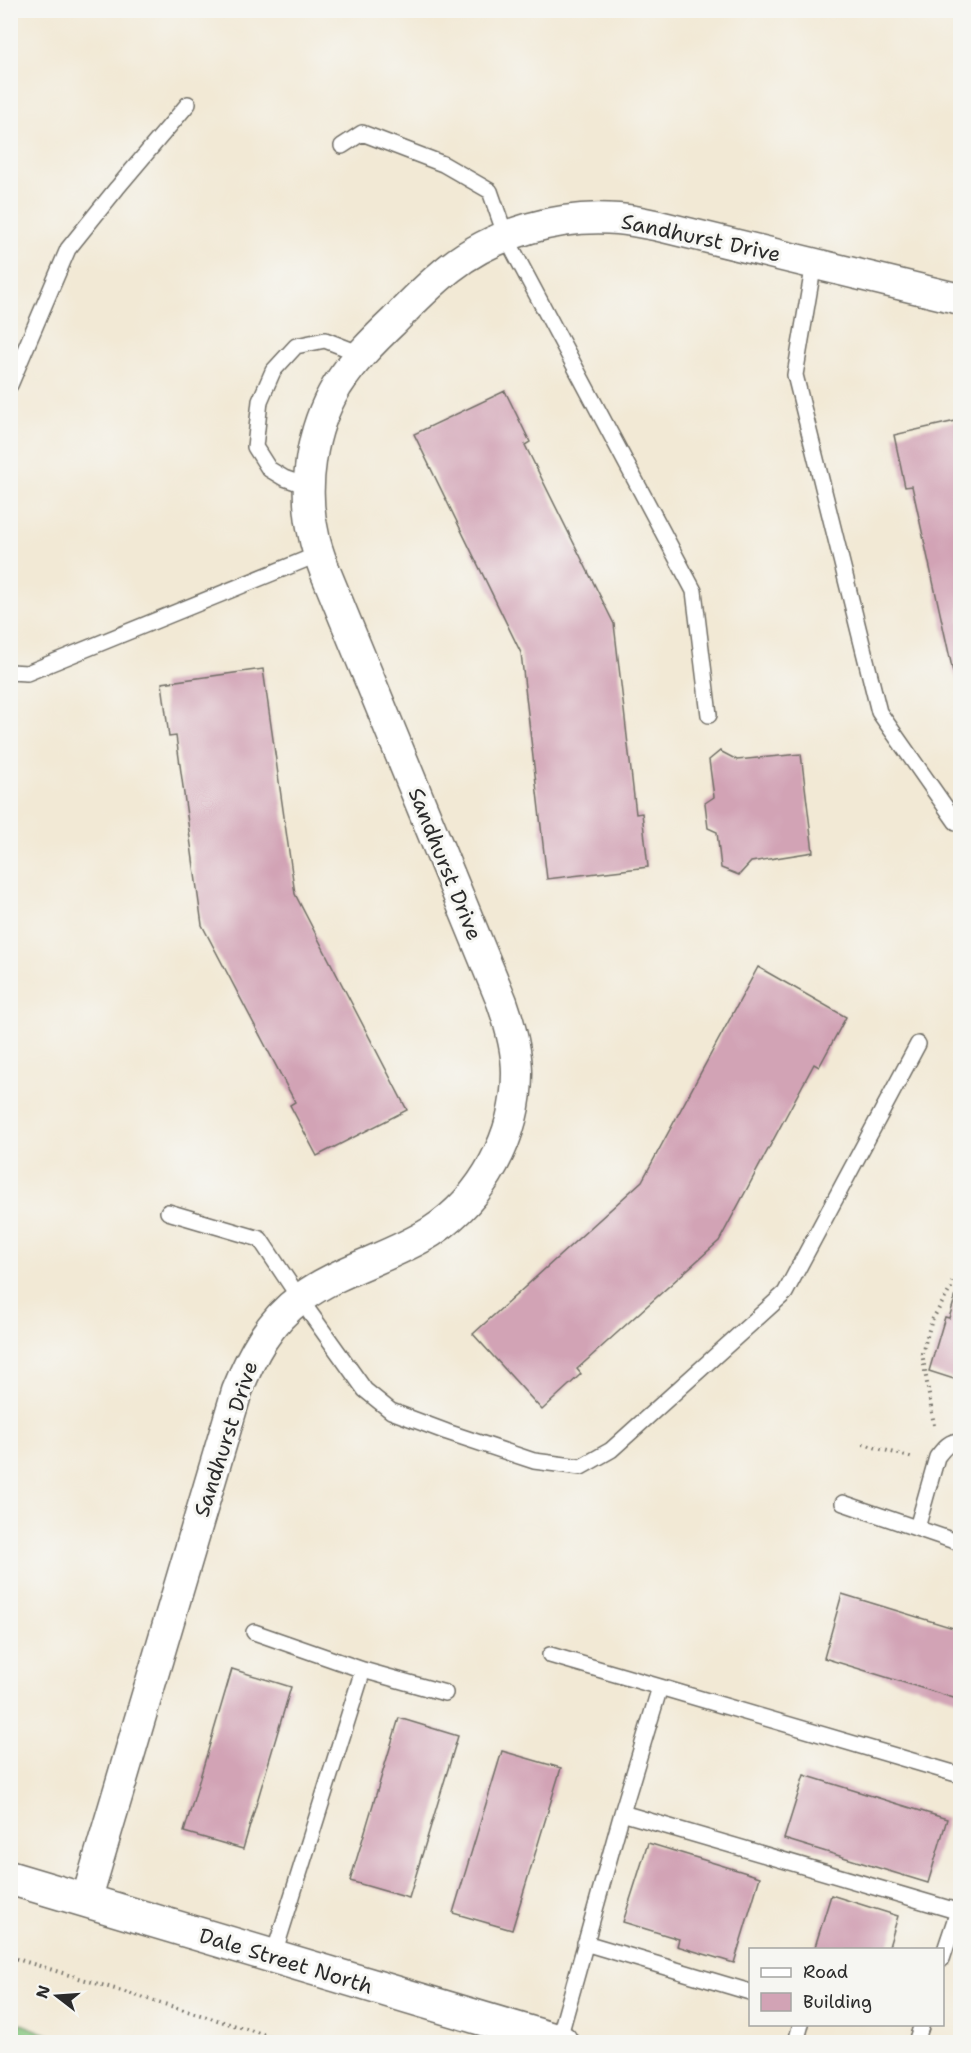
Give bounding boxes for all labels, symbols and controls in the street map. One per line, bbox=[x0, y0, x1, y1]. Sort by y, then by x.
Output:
street label: Sandhurst Drive bbox=[619, 207, 783, 269]
street label: Sandhurst Drive bbox=[402, 784, 488, 944]
street label: Sandhurst Drive bbox=[188, 1358, 264, 1520]
street label: Dale Street North bbox=[196, 1921, 376, 2001]
legend bbox=[749, 1948, 944, 2026]
text: Road bbox=[803, 1960, 848, 1984]
north arrow bbox=[27, 1966, 87, 2026]
text: N bbox=[31, 1983, 55, 2001]
text: Building bbox=[803, 1990, 872, 2014]

